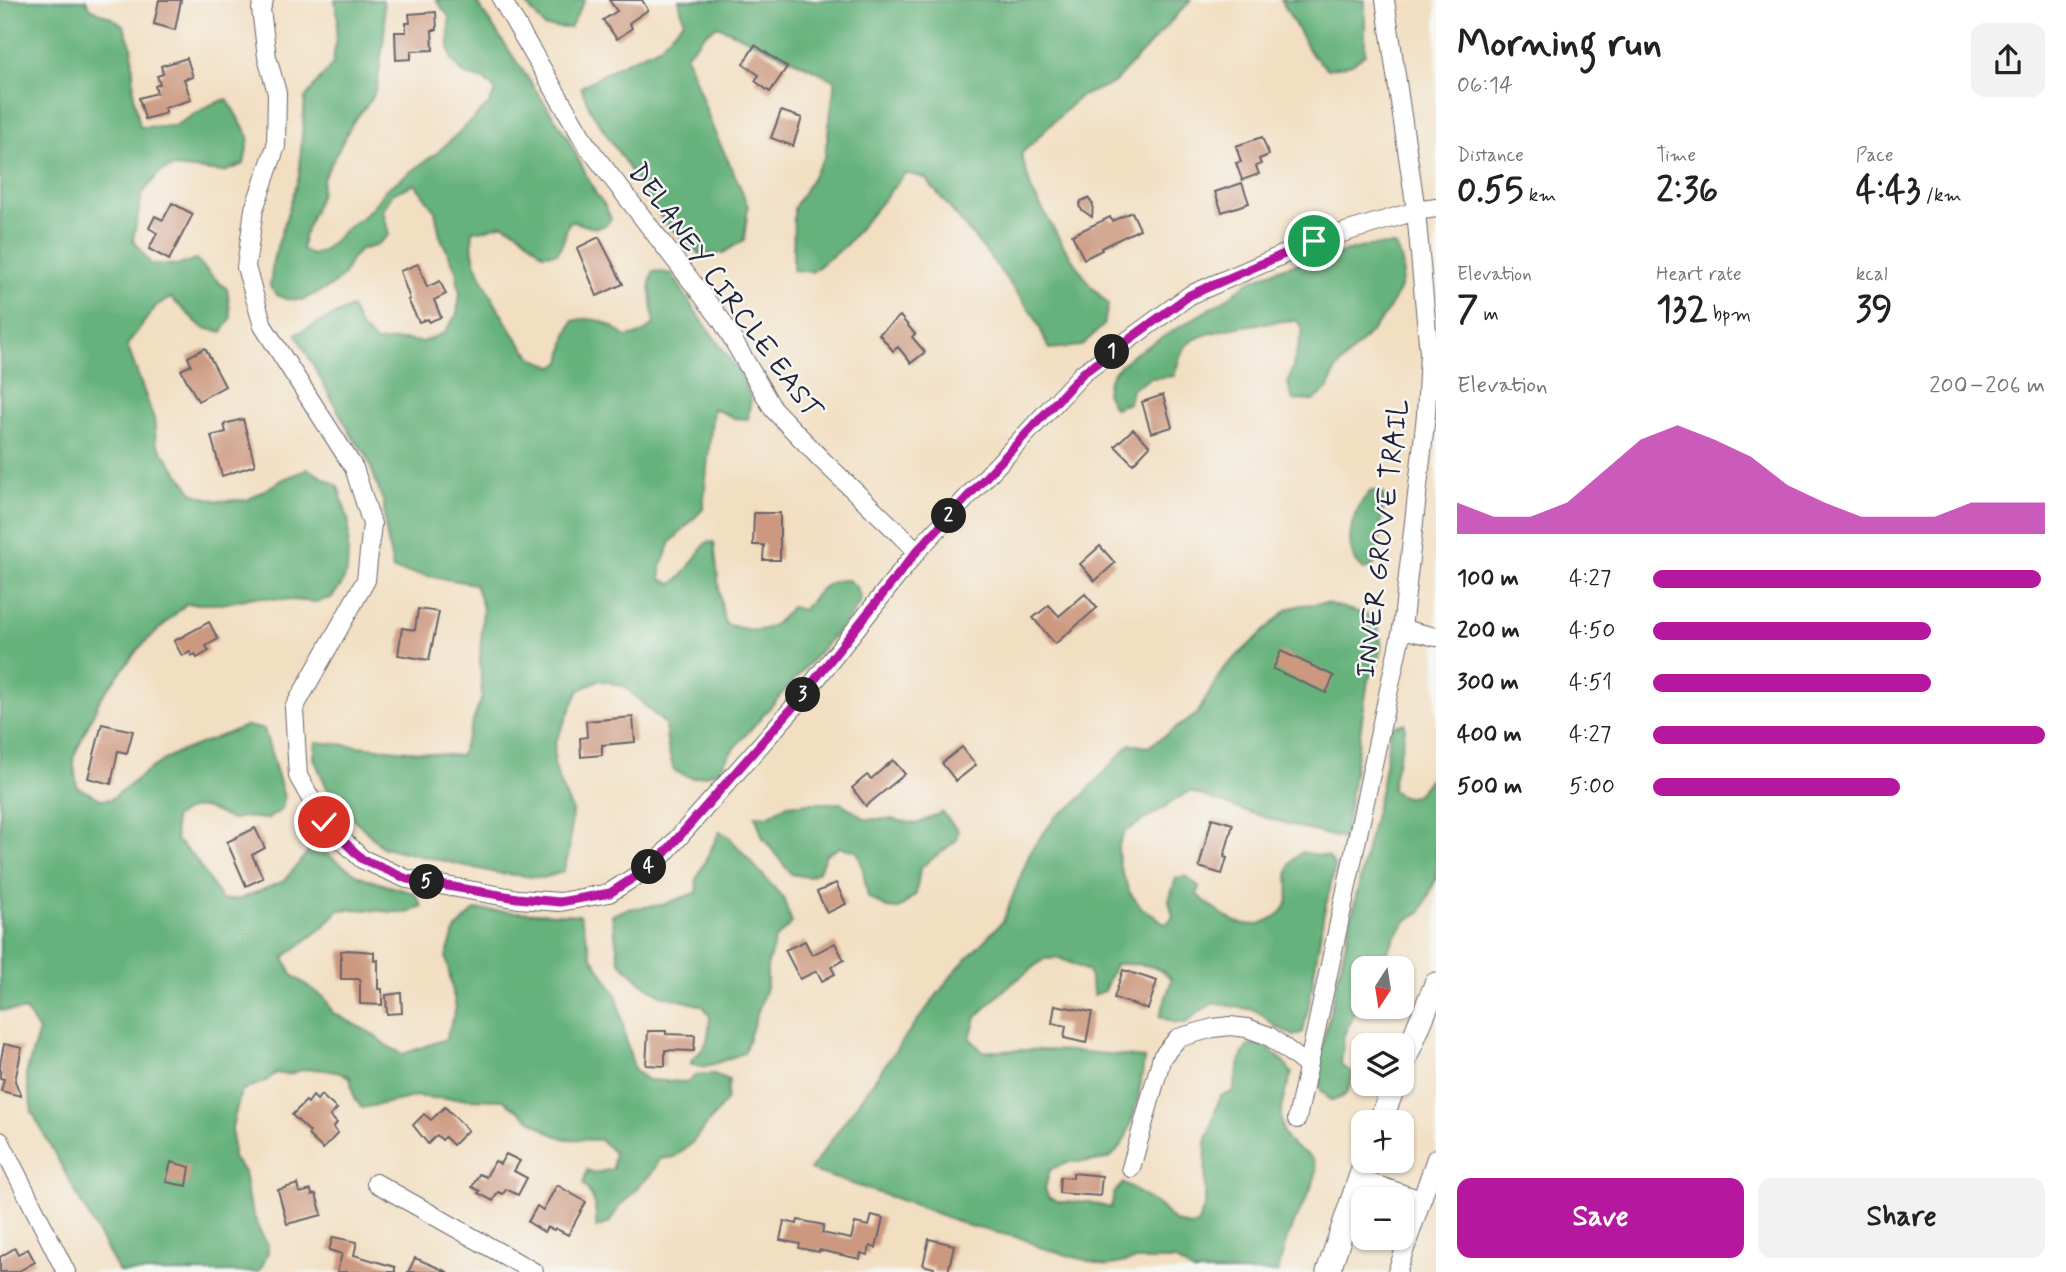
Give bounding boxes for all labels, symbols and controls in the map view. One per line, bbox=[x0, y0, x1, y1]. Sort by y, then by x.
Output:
text: Morning run bbox=[1457, 20, 1662, 69]
button: share bbox=[1971, 23, 2045, 97]
text: 06:14 bbox=[1457, 71, 1513, 101]
text: Distance bbox=[1457, 143, 1524, 168]
text: Time bbox=[1656, 143, 1696, 168]
text: Pace bbox=[1856, 143, 1893, 168]
street label: DELANEY CIRCLE EAST bbox=[618, 156, 830, 428]
text: 0.55 bbox=[1457, 168, 1524, 214]
text: 2:36 bbox=[1656, 168, 1718, 214]
text: 4:43 bbox=[1856, 168, 1921, 214]
text: km bbox=[1524, 183, 1556, 208]
text: /km bbox=[1921, 183, 1962, 208]
pin bbox=[1284, 211, 1344, 271]
icon: arrive bbox=[1295, 222, 1333, 260]
text: Elevation bbox=[1457, 262, 1532, 287]
text: Heart rate bbox=[1656, 262, 1742, 287]
text: kcal bbox=[1856, 262, 1888, 287]
text: 7 bbox=[1457, 287, 1478, 333]
text: 132 bbox=[1656, 287, 1708, 333]
text: 39 bbox=[1856, 287, 1892, 333]
text: m bbox=[1478, 302, 1499, 327]
text: bpm bbox=[1708, 302, 1751, 327]
pin: 1 bbox=[1094, 334, 1130, 370]
text: 1 bbox=[1107, 339, 1116, 364]
text: Elevation bbox=[1457, 371, 1548, 401]
text: 200–206 m bbox=[1929, 371, 2045, 401]
street label: INVER GROVE TRAIL bbox=[1348, 396, 1419, 680]
pin: 2 bbox=[932, 498, 967, 534]
text: 2 bbox=[944, 503, 953, 528]
text: 100 m bbox=[1457, 564, 1519, 594]
text: 4:27 bbox=[1569, 564, 1611, 594]
text: 200 m bbox=[1457, 616, 1520, 646]
text: 4:50 bbox=[1569, 616, 1615, 646]
text: 300 m bbox=[1457, 668, 1519, 698]
text: 4:51 bbox=[1569, 668, 1612, 698]
pin: 3 bbox=[786, 678, 820, 712]
text: 3 bbox=[798, 682, 807, 707]
text: 400 m bbox=[1457, 720, 1522, 750]
text: 4:27 bbox=[1569, 720, 1611, 750]
text: 500 m bbox=[1457, 772, 1522, 802]
text: 5:00 bbox=[1569, 772, 1615, 802]
pin bbox=[294, 792, 354, 852]
icon: check bbox=[305, 803, 343, 841]
pin: 4 bbox=[632, 850, 666, 884]
text: 4 bbox=[643, 854, 654, 879]
pin: 5 bbox=[410, 864, 444, 900]
text: 5 bbox=[421, 869, 432, 894]
north arrow bbox=[1351, 956, 1414, 1018]
map controls bbox=[1351, 956, 1414, 1250]
button: layers bbox=[1351, 1033, 1414, 1096]
button: + bbox=[1351, 1110, 1414, 1173]
button: Save bbox=[1457, 1178, 1744, 1258]
button: Share bbox=[1758, 1178, 2045, 1258]
button: − bbox=[1351, 1187, 1414, 1250]

